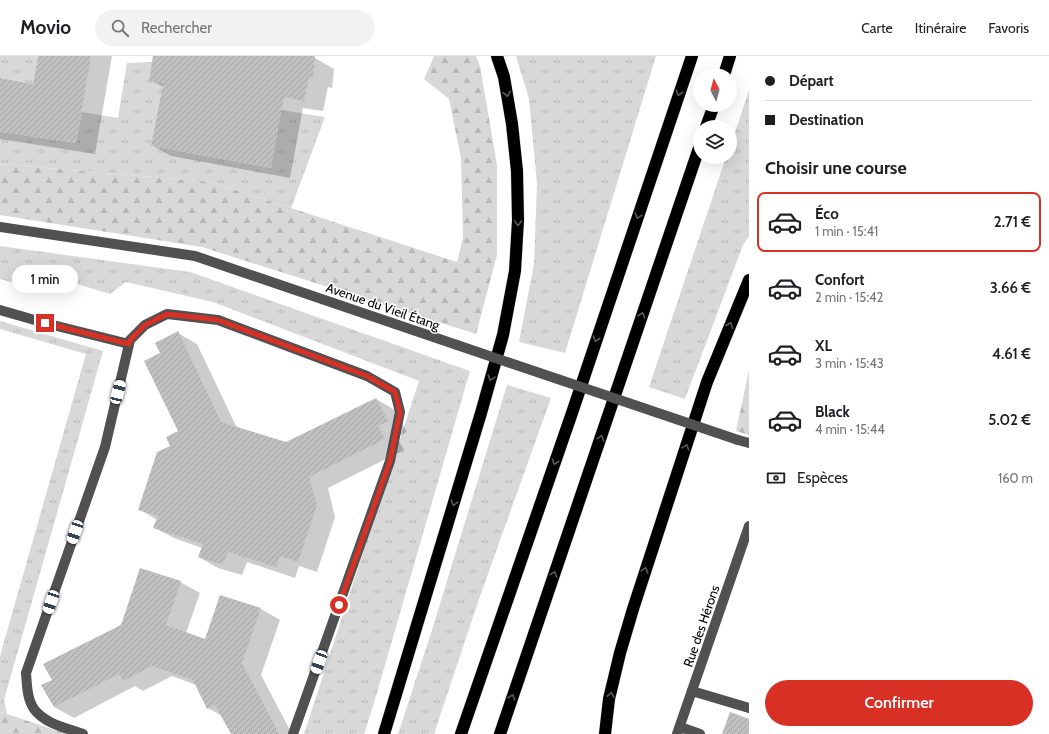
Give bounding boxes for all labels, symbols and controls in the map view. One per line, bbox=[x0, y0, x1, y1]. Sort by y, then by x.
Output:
search box bbox=[95, 10, 375, 46]
text: Movio bbox=[20, 16, 71, 39]
icon: search bbox=[109, 17, 131, 39]
text: Rechercher bbox=[141, 19, 212, 37]
text: Carte bbox=[861, 19, 893, 37]
text: Itinéraire bbox=[915, 19, 966, 37]
text: Favoris bbox=[988, 19, 1029, 37]
north arrow bbox=[693, 68, 737, 112]
map controls bbox=[693, 68, 737, 164]
text: Départ bbox=[789, 72, 834, 90]
one-way arrow bbox=[676, 89, 684, 96]
one-way arrow bbox=[502, 91, 511, 97]
text: Destination bbox=[789, 111, 864, 129]
button: layers bbox=[693, 120, 737, 164]
text: Choisir une course bbox=[765, 157, 907, 179]
icon: car bbox=[767, 204, 803, 240]
text: Éco bbox=[815, 205, 839, 223]
one-way arrow bbox=[634, 213, 643, 220]
text: 2.71 € bbox=[994, 213, 1031, 231]
one-way arrow bbox=[514, 220, 522, 226]
text: 1 min · 15:41 bbox=[815, 223, 878, 239]
callout: 1 min bbox=[12, 265, 78, 293]
icon: car bbox=[767, 270, 803, 306]
text: 1 min bbox=[30, 271, 60, 287]
text: Confort bbox=[815, 271, 864, 289]
street label: Avenue du Vieil Étang bbox=[324, 278, 443, 333]
text: 3.66 € bbox=[990, 279, 1031, 297]
text: 2 min · 15:42 bbox=[815, 289, 883, 305]
one-way arrow bbox=[638, 311, 646, 318]
route end bbox=[36, 314, 54, 332]
one-way arrow bbox=[726, 321, 734, 328]
one-way arrow bbox=[593, 336, 601, 343]
icon: car bbox=[767, 336, 803, 372]
text: XL bbox=[815, 337, 832, 355]
text: 4.61 € bbox=[992, 345, 1031, 363]
text: 3 min · 15:43 bbox=[815, 355, 884, 371]
one-way arrow bbox=[487, 374, 496, 381]
car bbox=[109, 379, 127, 405]
icon: car bbox=[767, 402, 803, 438]
text: Black bbox=[815, 403, 850, 421]
text: 5.02 € bbox=[988, 411, 1031, 429]
text: 4 min · 15:44 bbox=[815, 421, 885, 437]
one-way arrow bbox=[596, 434, 604, 441]
one-way arrow bbox=[681, 443, 690, 450]
one-way arrow bbox=[551, 459, 559, 466]
icon: cash bbox=[765, 467, 787, 489]
text: Espèces bbox=[797, 469, 848, 487]
text: 160 m bbox=[998, 470, 1033, 486]
one-way arrow bbox=[450, 499, 459, 506]
car bbox=[65, 519, 85, 545]
one-way arrow bbox=[640, 567, 649, 574]
one-way arrow bbox=[549, 571, 558, 578]
street label: Rue des Hérons bbox=[679, 582, 723, 669]
car bbox=[41, 589, 61, 615]
route start bbox=[330, 596, 348, 614]
car bbox=[309, 649, 329, 675]
button: Confirmer bbox=[765, 680, 1033, 726]
one-way arrow bbox=[606, 692, 614, 699]
one-way arrow bbox=[507, 694, 516, 701]

